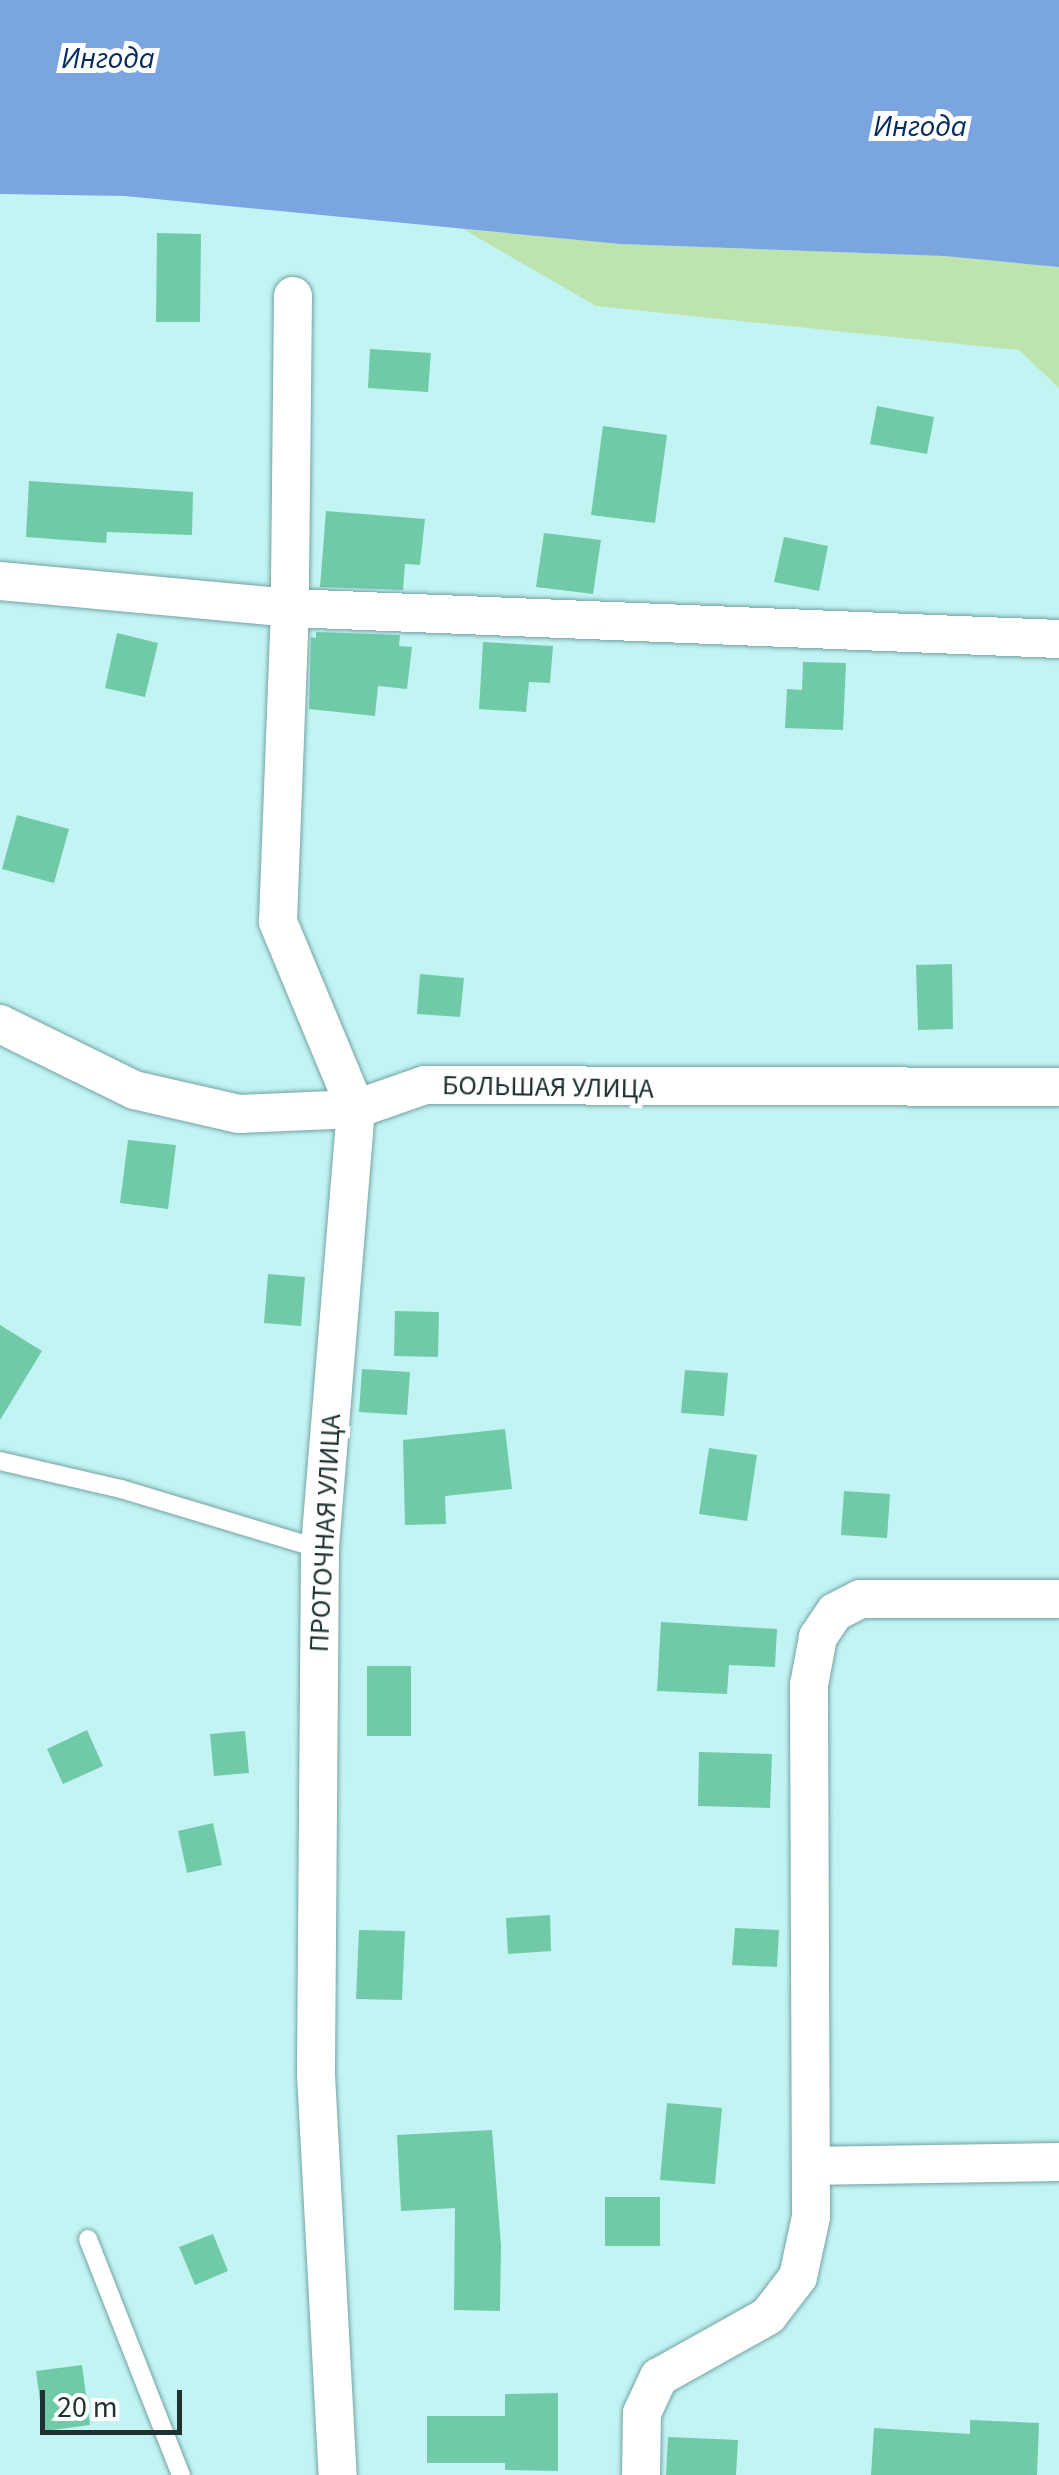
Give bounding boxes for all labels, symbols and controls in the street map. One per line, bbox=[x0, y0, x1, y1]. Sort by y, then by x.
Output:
water label: Ингода bbox=[61, 41, 155, 77]
water label: Ингода bbox=[873, 109, 967, 145]
street label: БОЛЬШАЯ УЛИЦА bbox=[442, 1068, 654, 1106]
street label: ПРОТОЧНАЯ УЛИЦА bbox=[302, 1413, 348, 1653]
scale bar bbox=[45, 2370, 188, 2432]
text: 20 m bbox=[57, 2386, 118, 2429]

